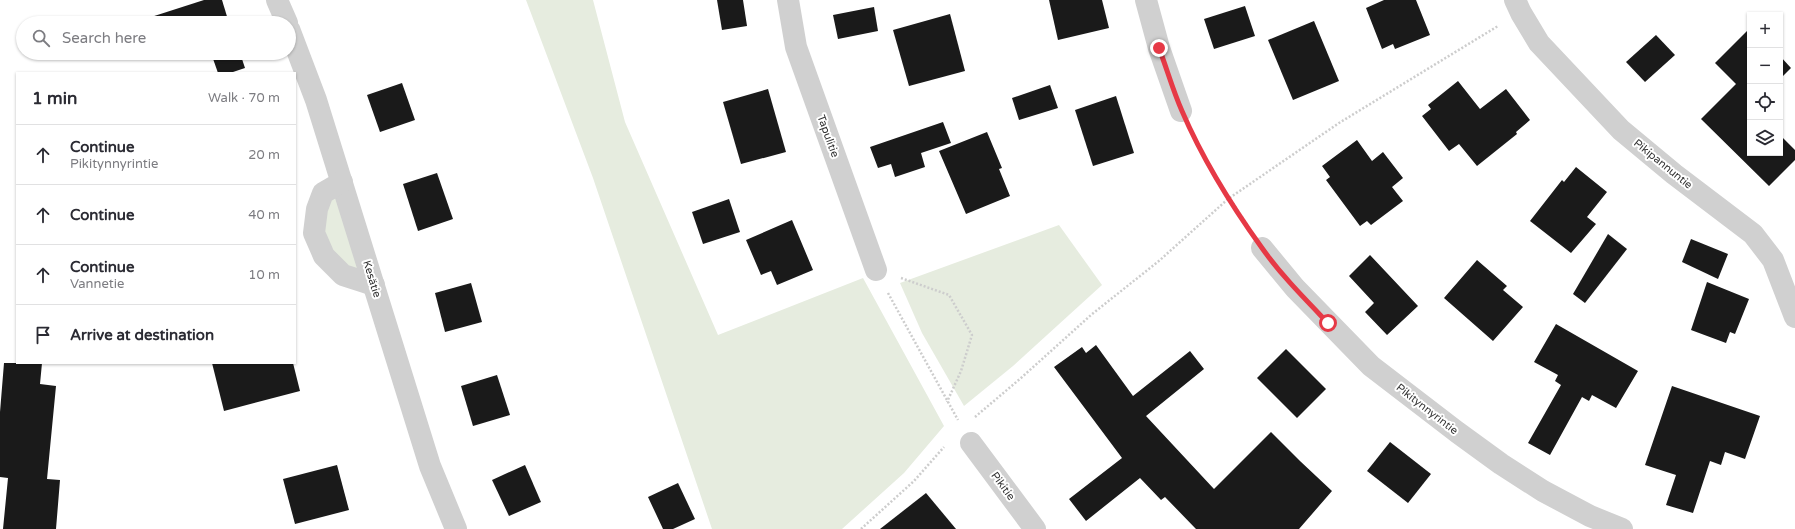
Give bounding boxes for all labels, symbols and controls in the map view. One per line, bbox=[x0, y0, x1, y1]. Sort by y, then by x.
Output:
map controls bbox=[1747, 12, 1783, 156]
button: + bbox=[1747, 12, 1783, 48]
search box bbox=[16, 16, 296, 60]
icon: search bbox=[30, 27, 52, 49]
text: Search here bbox=[62, 29, 146, 47]
route end bbox=[1150, 39, 1168, 57]
button: − bbox=[1747, 48, 1783, 84]
button: locate bbox=[1747, 84, 1783, 120]
text: 1 min bbox=[32, 88, 77, 109]
text: Walk · 70 m bbox=[208, 90, 280, 106]
street label: Tapulitie bbox=[814, 113, 842, 159]
button: layers bbox=[1747, 120, 1783, 156]
street label: Pikipannuntie bbox=[1631, 136, 1695, 192]
text: Continue bbox=[70, 138, 134, 156]
icon: ahead bbox=[32, 144, 54, 166]
text: 20 m bbox=[248, 147, 280, 163]
text: Pikitynnyrintie bbox=[70, 156, 158, 172]
icon: ahead bbox=[32, 204, 54, 226]
text: Continue bbox=[70, 206, 134, 224]
text: 40 m bbox=[248, 207, 280, 223]
text: Continue bbox=[70, 258, 134, 276]
street label: Kesätie bbox=[360, 259, 384, 299]
icon: ahead bbox=[32, 264, 54, 286]
text: 10 m bbox=[248, 267, 280, 283]
text: Vannetie bbox=[70, 276, 124, 292]
route start bbox=[1319, 314, 1337, 332]
icon: arrive bbox=[32, 324, 54, 346]
text: Arrive at destination bbox=[70, 326, 214, 344]
street label: Pikitynnyrintie bbox=[1394, 381, 1460, 437]
street label: Pikitie bbox=[988, 469, 1018, 503]

